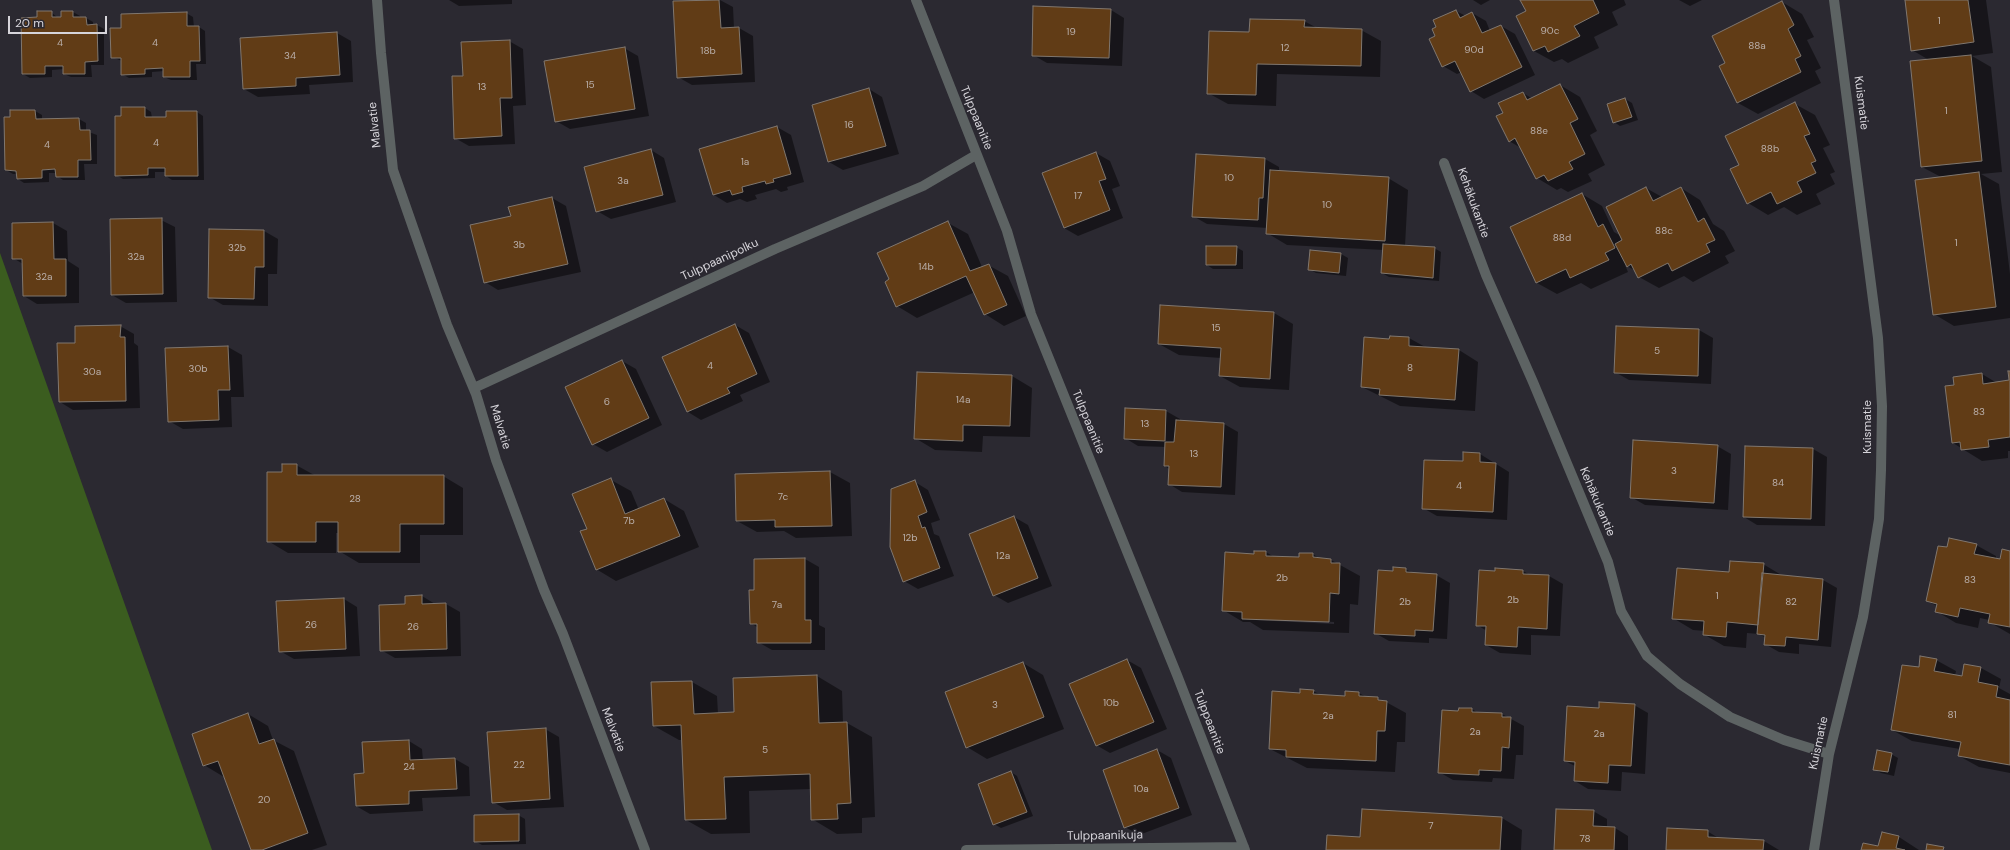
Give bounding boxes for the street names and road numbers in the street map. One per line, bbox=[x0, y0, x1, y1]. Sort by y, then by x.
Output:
street label: Kuismatie bbox=[1851, 75, 1871, 131]
street label: Tulppaanitie bbox=[957, 84, 995, 152]
street label: Malvatie bbox=[365, 101, 385, 149]
street label: Kehäkukantie bbox=[1454, 166, 1492, 240]
street label: Tulppaanipolku bbox=[679, 236, 761, 284]
street label: Tulppaanitie bbox=[1069, 388, 1107, 456]
street label: Kuismatie bbox=[1861, 400, 1875, 454]
street label: Malvatie bbox=[486, 403, 514, 451]
street label: Kehäkukantie bbox=[1576, 465, 1618, 539]
street label: Tulppaanitie bbox=[1190, 688, 1228, 756]
street label: Malvatie bbox=[598, 706, 628, 754]
street label: Kuismatie bbox=[1806, 715, 1832, 771]
street label: Tulppaanikuja bbox=[1067, 828, 1143, 844]

